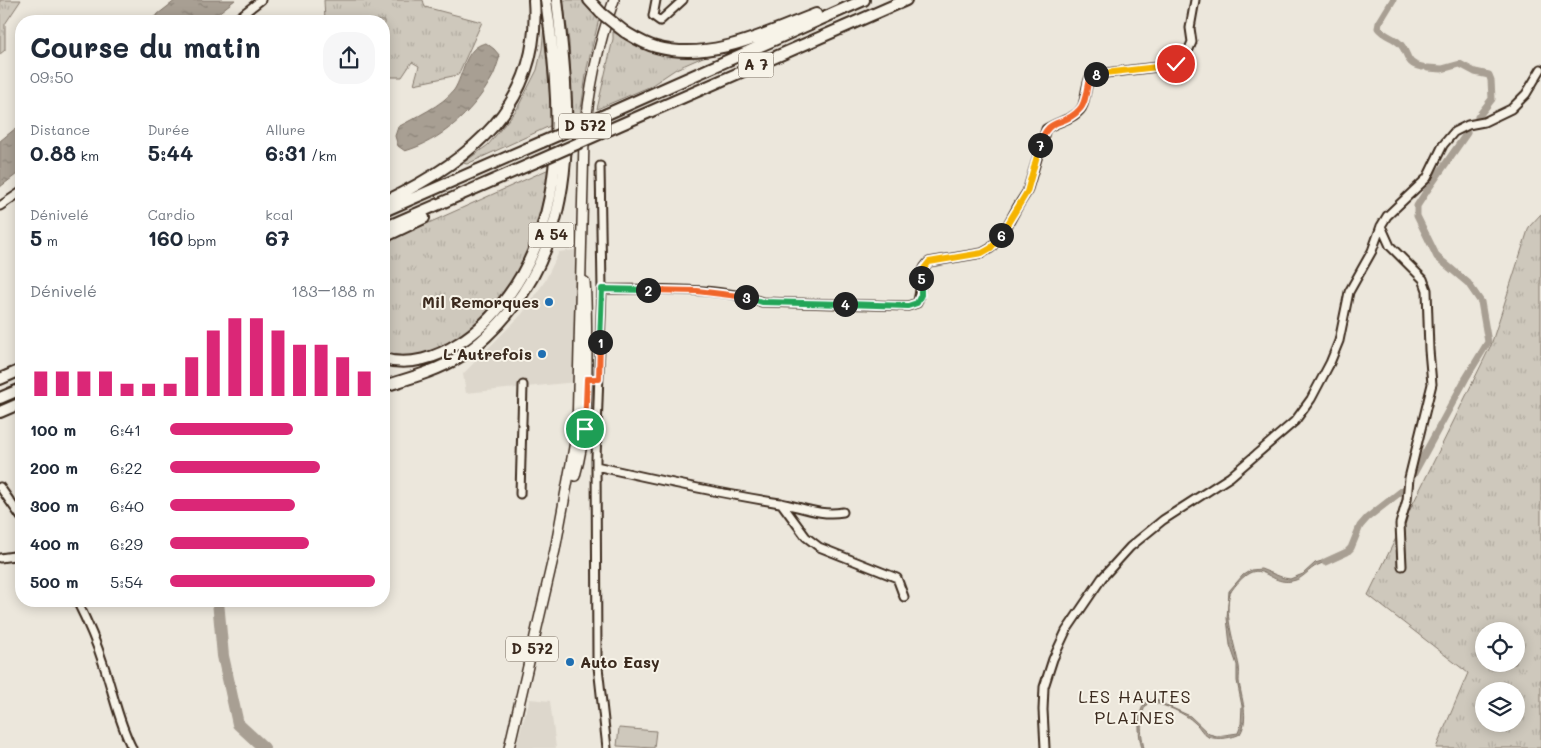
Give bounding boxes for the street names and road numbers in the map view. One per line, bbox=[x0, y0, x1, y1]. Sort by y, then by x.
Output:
road number: A 7 bbox=[738, 52, 774, 78]
road number: D 572 bbox=[559, 114, 611, 138]
road number: A 54 bbox=[528, 222, 574, 248]
road number: D 572 bbox=[506, 636, 558, 662]

